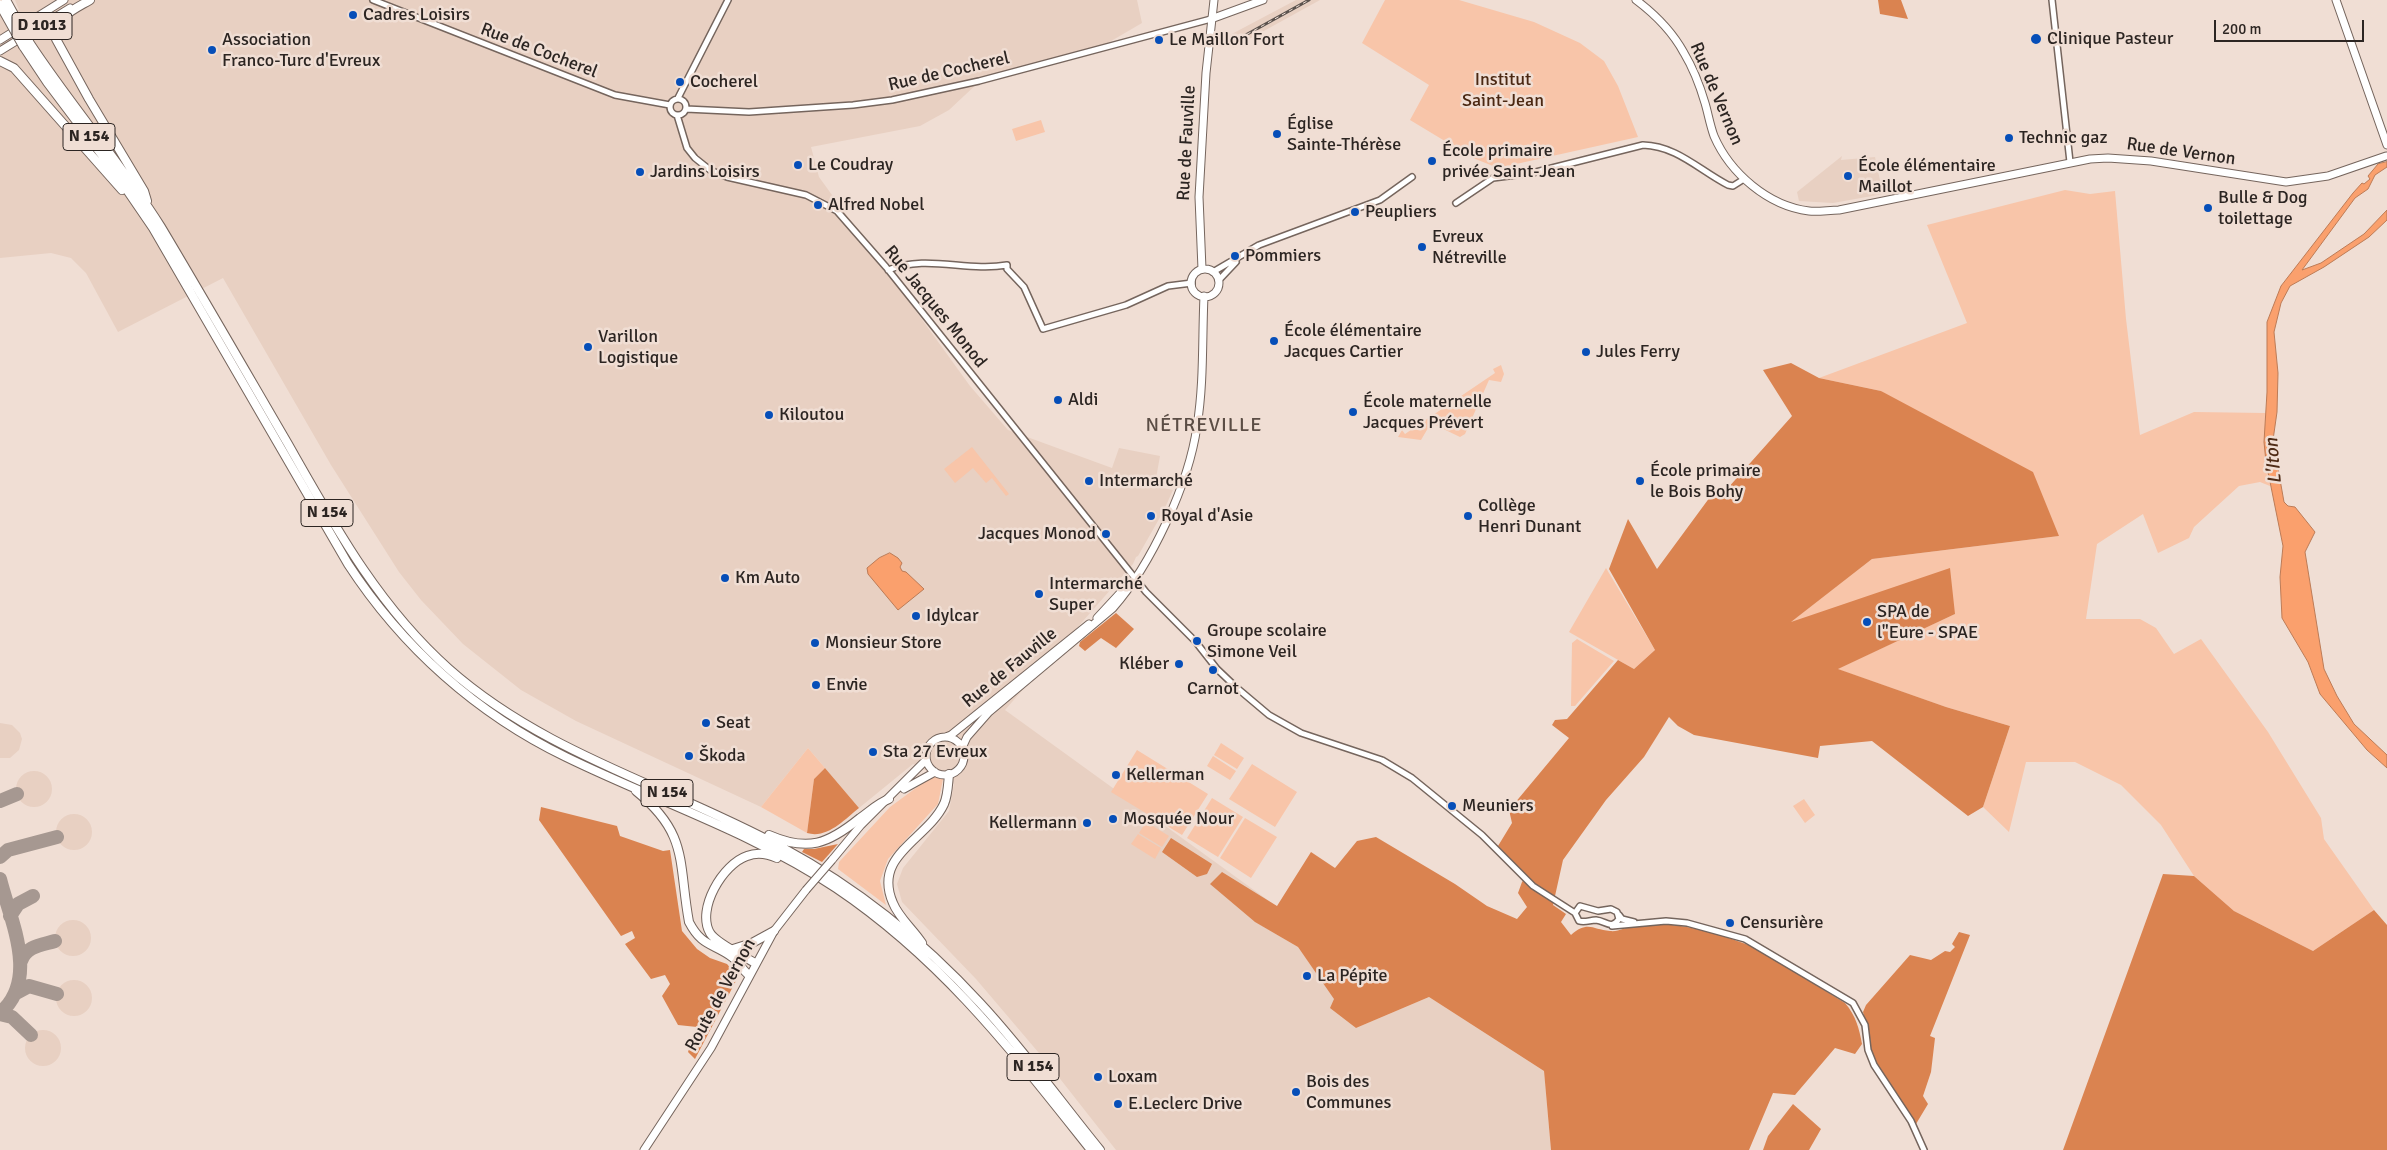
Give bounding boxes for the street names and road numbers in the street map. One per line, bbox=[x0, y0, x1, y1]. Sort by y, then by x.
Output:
road number: D 1013 bbox=[12, 12, 72, 40]
street label: Rue de Cocherel bbox=[477, 19, 601, 83]
street label: Rue de Vernon bbox=[1685, 39, 1747, 149]
street label: Rue de Cocherel bbox=[886, 48, 1012, 96]
street label: Rue de Fauville bbox=[1173, 85, 1201, 201]
road number: N 154 bbox=[63, 124, 115, 150]
street label: Rue de Vernon bbox=[2125, 134, 2237, 170]
street label: Rue Jacques Monod bbox=[879, 241, 991, 373]
road number: N 154 bbox=[301, 499, 353, 526]
street label: Rue de Fauville bbox=[958, 623, 1062, 713]
road number: N 154 bbox=[641, 780, 693, 806]
street label: Route de Vernon bbox=[681, 935, 761, 1055]
road number: N 154 bbox=[1007, 1054, 1059, 1080]

